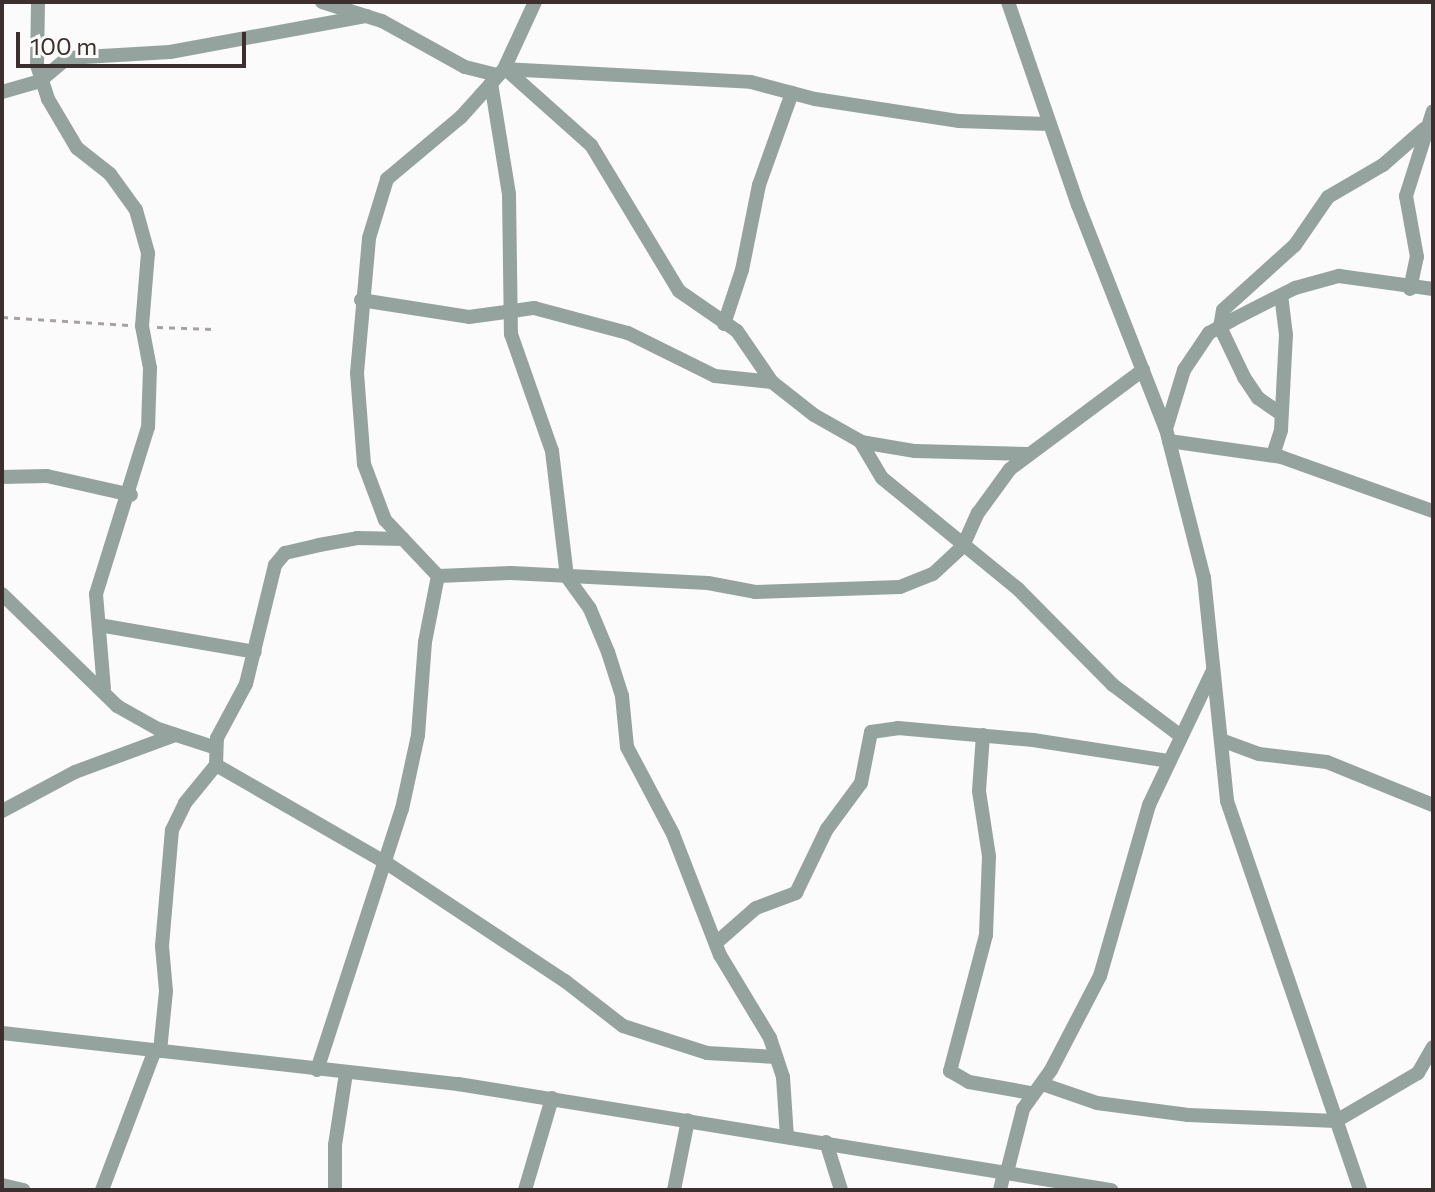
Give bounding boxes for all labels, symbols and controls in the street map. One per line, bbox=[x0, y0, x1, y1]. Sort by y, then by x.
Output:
scale bar bbox=[20, 16, 250, 66]
text: 100 m bbox=[30, 31, 97, 60]

